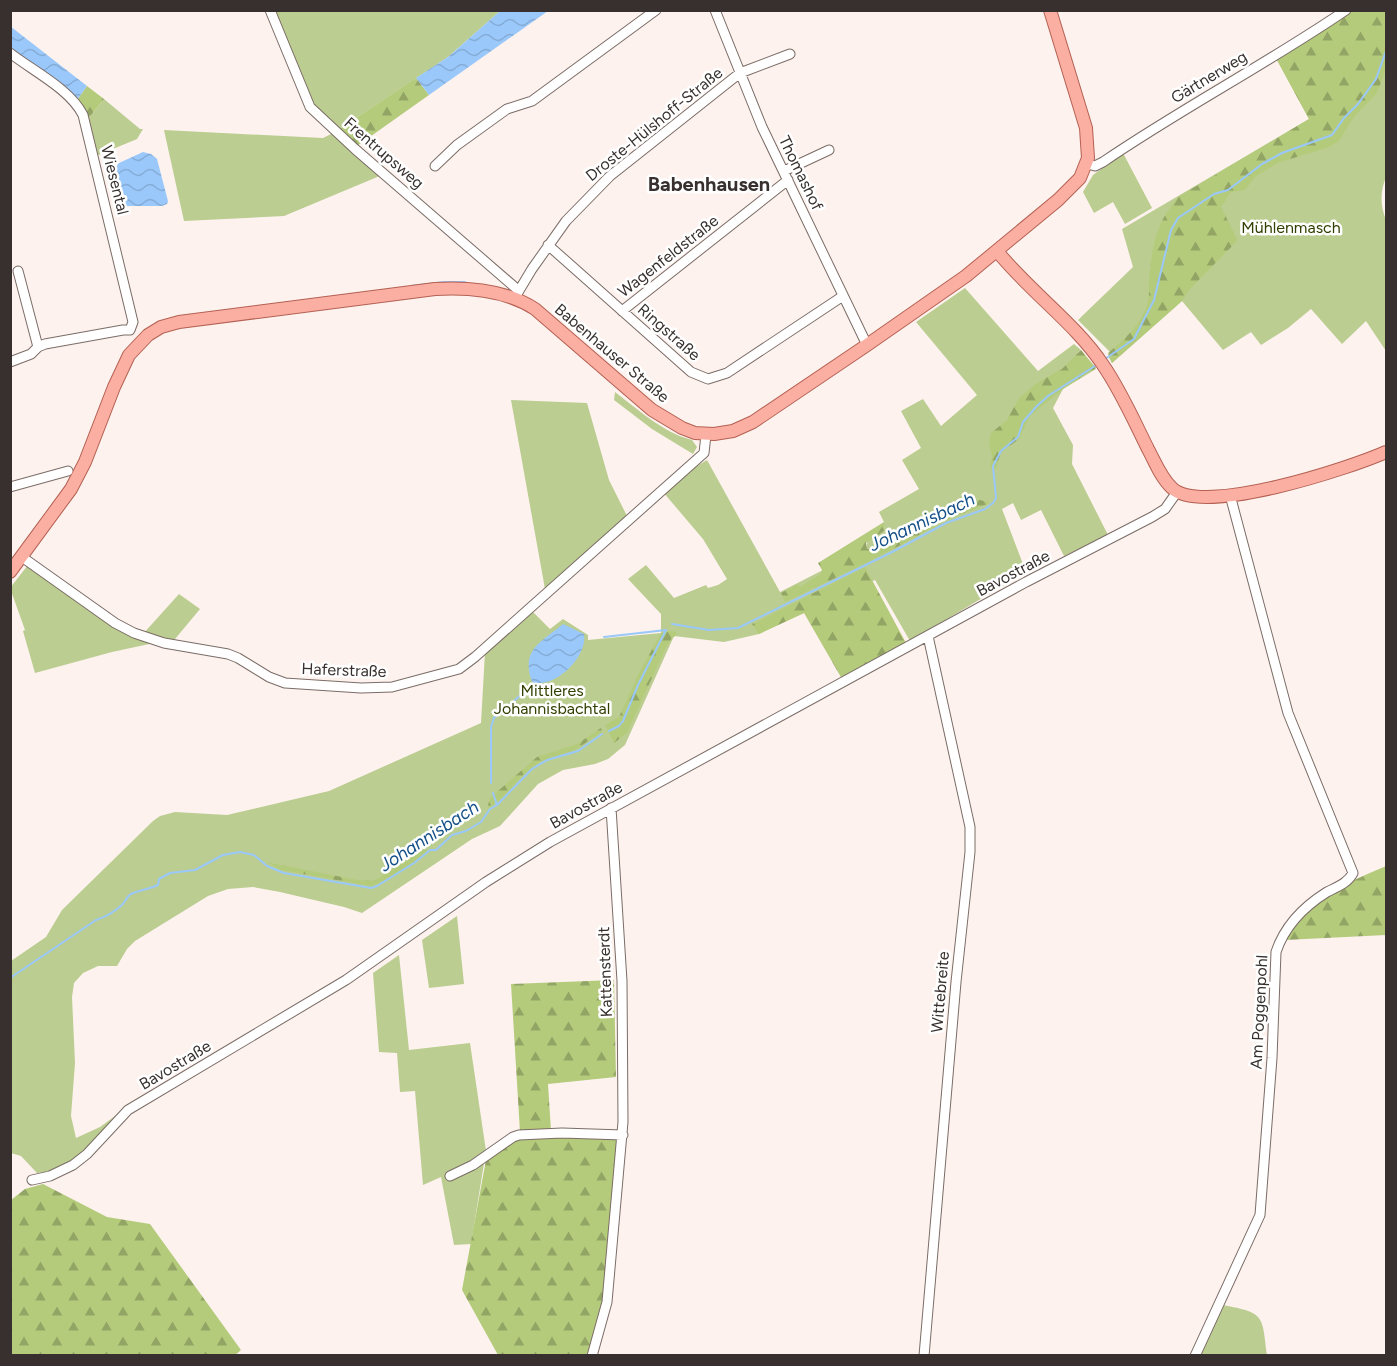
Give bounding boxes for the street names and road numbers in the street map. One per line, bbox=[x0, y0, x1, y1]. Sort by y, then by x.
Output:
street label: Gärtnerweg bbox=[1168, 47, 1250, 107]
street label: Droste-Hülshoff-Straße bbox=[582, 63, 726, 185]
street label: Frentrupsweg bbox=[340, 113, 428, 193]
street label: Thomashof bbox=[775, 133, 827, 213]
street label: Wiesental bbox=[97, 143, 133, 217]
street label: Wagenfeldstraße bbox=[614, 211, 722, 301]
street label: Babenhauser Straße bbox=[551, 300, 673, 407]
street label: Ringstraße bbox=[634, 300, 704, 365]
street label: Bavostraße bbox=[973, 546, 1053, 600]
street label: Haferstraße bbox=[301, 659, 387, 681]
street label: Bavostraße bbox=[546, 777, 626, 833]
street label: Kattensterdt bbox=[594, 926, 616, 1018]
street label: Wittebreite bbox=[927, 950, 953, 1034]
street label: Am Poggenpohl bbox=[1247, 954, 1271, 1070]
street label: Bavostraße bbox=[136, 1036, 214, 1094]

